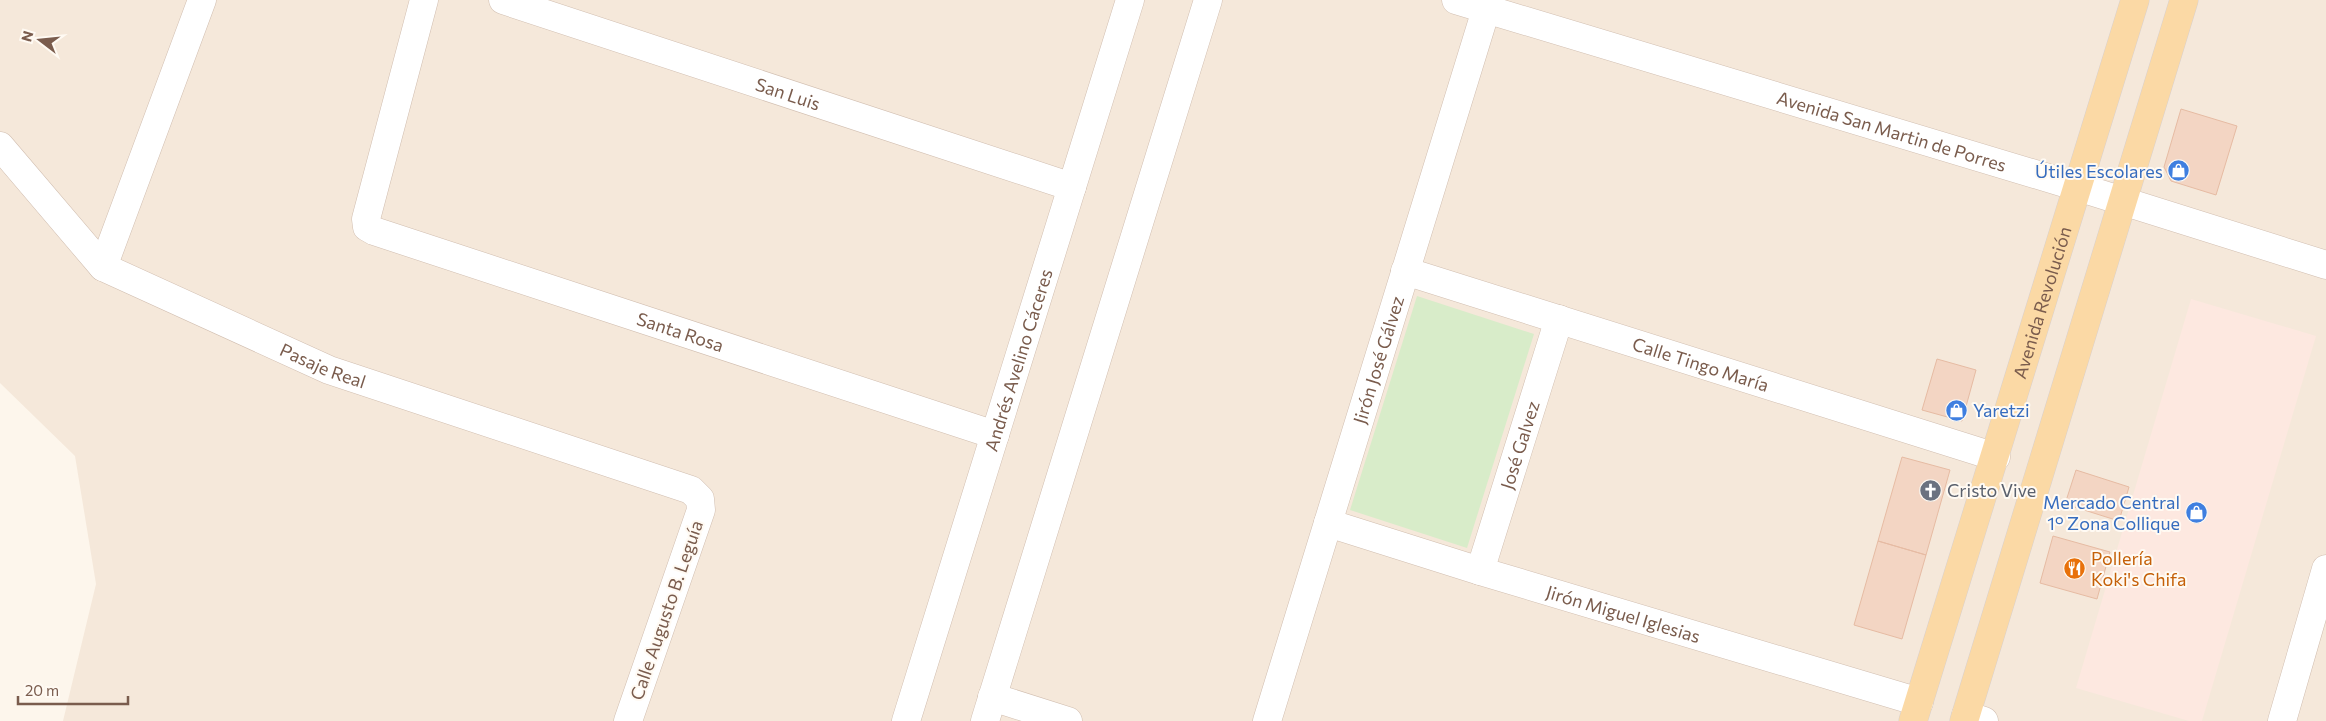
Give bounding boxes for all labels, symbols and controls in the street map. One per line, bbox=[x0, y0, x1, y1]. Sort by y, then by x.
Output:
north arrow bbox=[15, 15, 65, 65]
text: N bbox=[17, 29, 37, 44]
street label: San Luis bbox=[753, 73, 823, 115]
street label: Avenida San Martin de Porres bbox=[1774, 86, 2009, 176]
shop icon: Útiles Escolares bbox=[2167, 159, 2191, 183]
place label: Útiles Escolares bbox=[2035, 160, 2163, 182]
street label: Avenida Revolución bbox=[2008, 224, 2076, 381]
street label: Andrés Avelino Cáceres bbox=[979, 266, 1057, 454]
street label: Jirón José Gálvez bbox=[1348, 293, 1408, 426]
street label: Santa Rosa bbox=[634, 307, 727, 356]
street label: Calle Tingo María bbox=[1630, 332, 1772, 396]
street label: Pasaje Real bbox=[276, 338, 369, 392]
street label: José Galvez bbox=[1495, 398, 1544, 492]
shop icon: Yaretzi bbox=[1945, 398, 1969, 422]
place label: Yaretzi bbox=[1973, 399, 2030, 421]
church icon: Cristo Vive bbox=[1919, 478, 1943, 502]
place label: Cristo Vive bbox=[1947, 479, 2036, 501]
place label: Mercado Central 1° Zona Collique bbox=[2043, 491, 2180, 534]
shop icon: Mercado Central 1° Zona Collique bbox=[2184, 500, 2208, 524]
street label: Calle Augusto B. Leguía bbox=[625, 517, 707, 703]
place label: Pollería Koki's Chifa bbox=[2091, 547, 2186, 590]
restaurant icon: Pollería Koki's Chifa bbox=[2063, 556, 2087, 580]
street label: Jirón Miguel Iglesias bbox=[1544, 580, 1703, 647]
scale bar bbox=[18, 674, 128, 706]
text: 20 m bbox=[25, 681, 59, 699]

